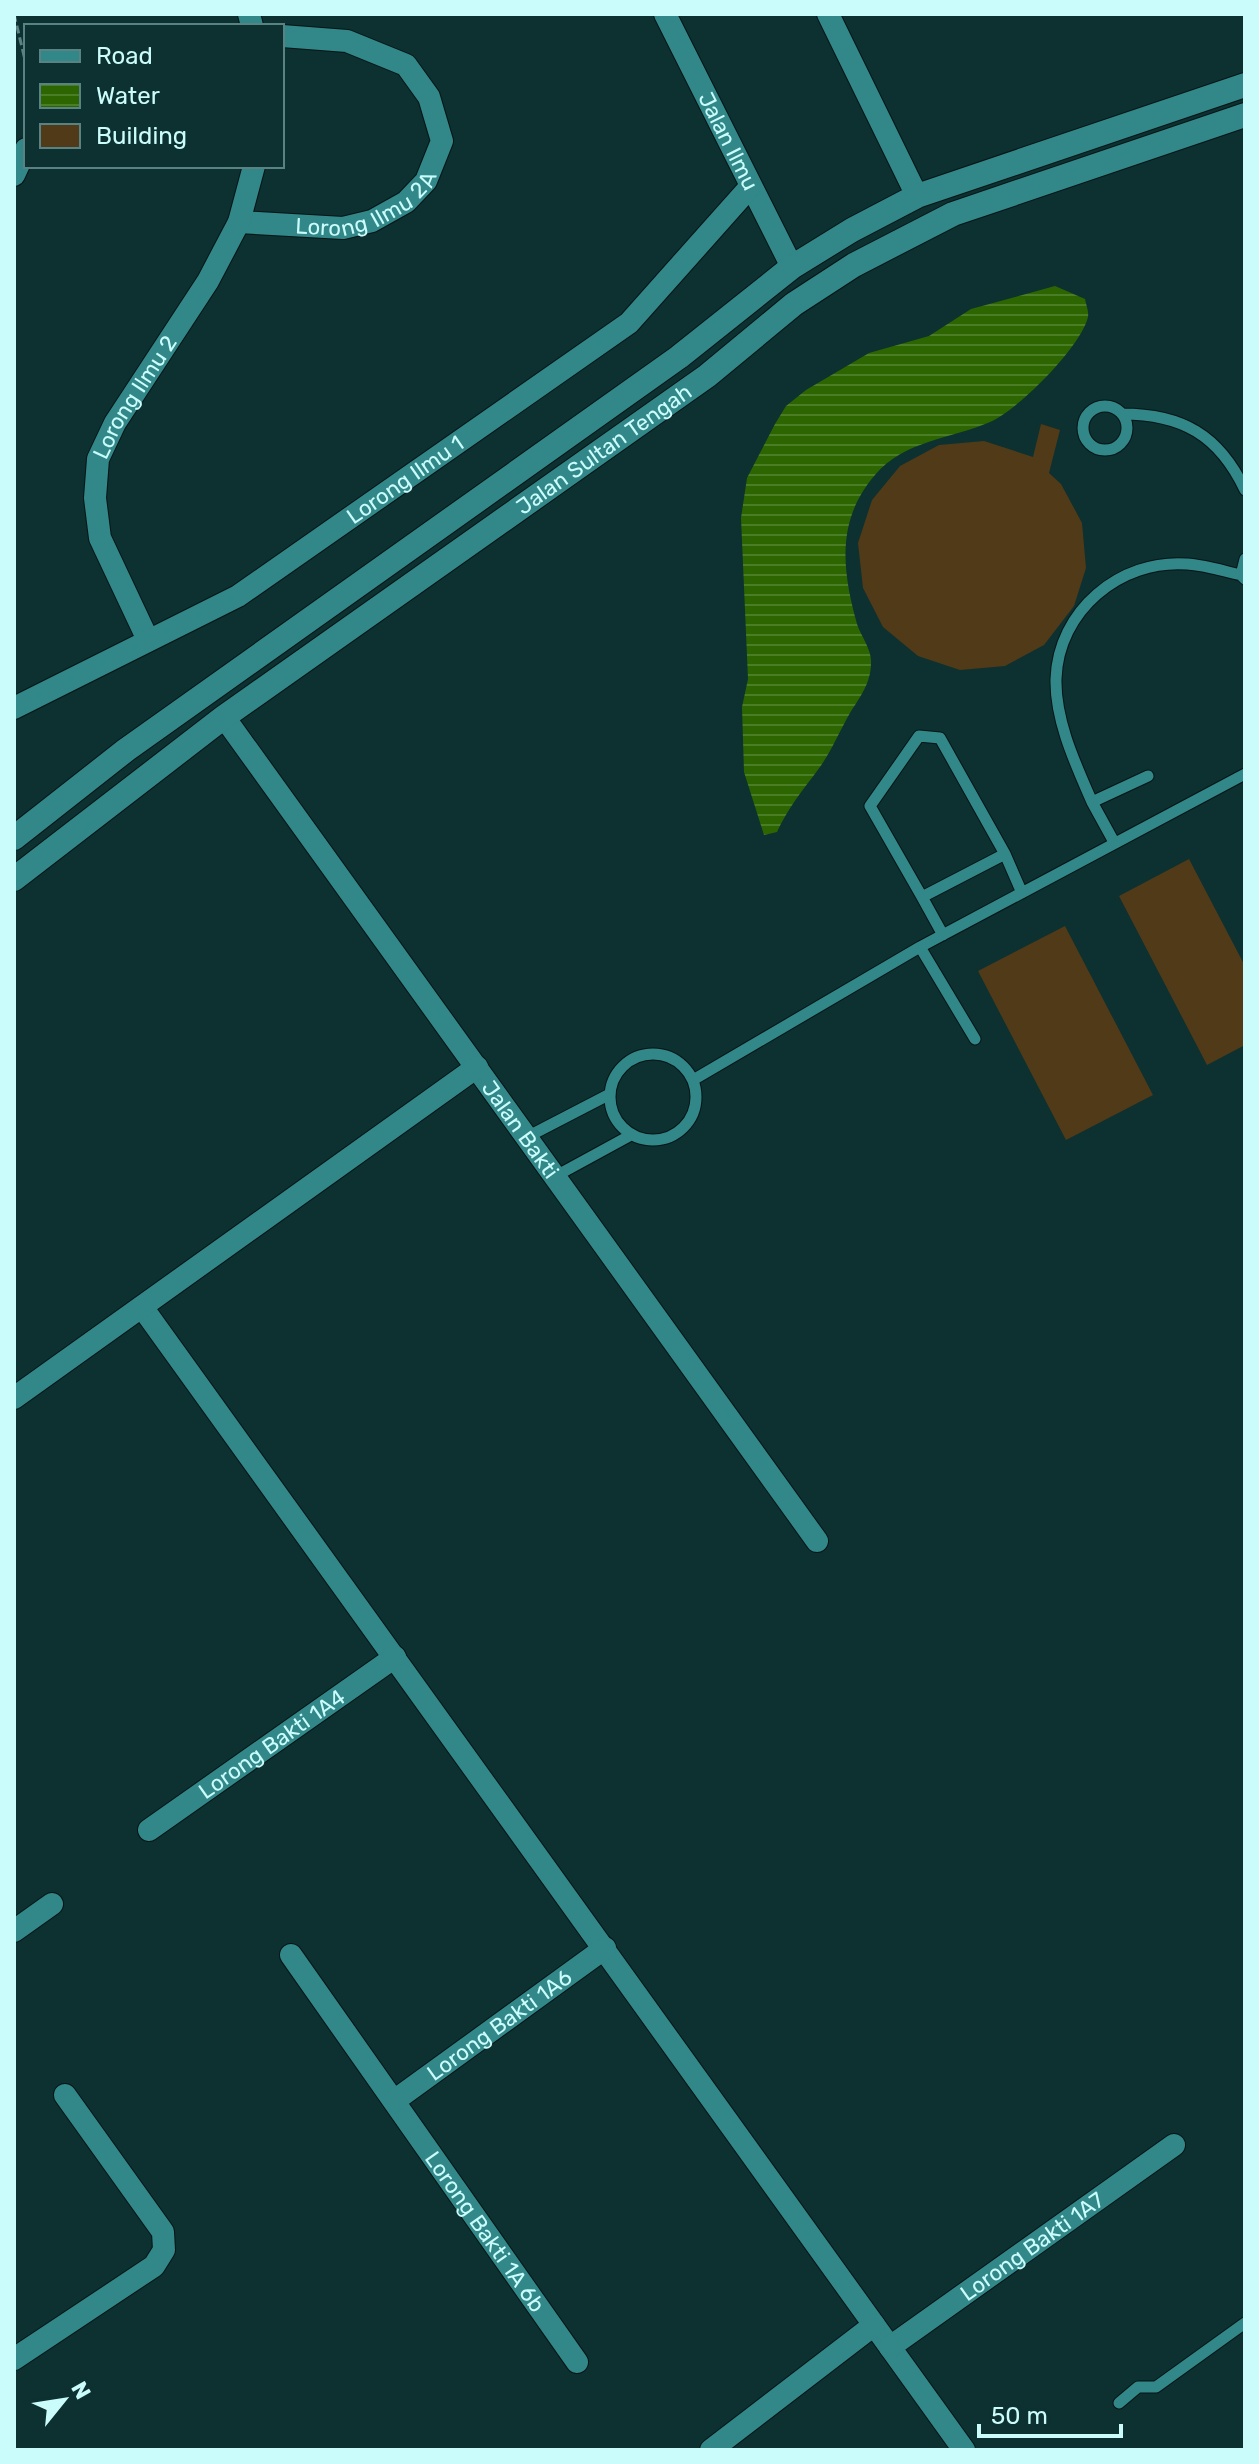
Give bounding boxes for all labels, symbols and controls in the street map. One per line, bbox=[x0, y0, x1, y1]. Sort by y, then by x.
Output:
legend bbox=[24, 24, 284, 168]
text: Road bbox=[96, 42, 153, 70]
text: Water bbox=[96, 82, 160, 110]
street label: Jalan Ilmu bbox=[693, 87, 765, 195]
text: Building bbox=[96, 122, 187, 150]
street label: Lorong Ilmu 2A bbox=[295, 167, 442, 242]
street label: Lorong Ilmu 2 bbox=[87, 330, 182, 463]
street label: Jalan Sultan Tengah bbox=[511, 378, 697, 520]
street label: Lorong Ilmu 1 bbox=[341, 429, 469, 530]
street label: Jalan Bakti bbox=[476, 1075, 565, 1184]
street label: Lorong Bakti 1A4 bbox=[193, 1683, 350, 1804]
street label: Lorong Bakti 1A6 bbox=[422, 1963, 577, 2086]
street label: Lorong Bakti 1A 6b bbox=[420, 2146, 551, 2317]
street label: Lorong Bakti 1A7 bbox=[955, 2186, 1109, 2306]
north arrow bbox=[24, 2360, 104, 2440]
text: N bbox=[65, 2377, 97, 2404]
scale bar bbox=[979, 2388, 1121, 2438]
text: 50 m bbox=[991, 2402, 1048, 2430]

